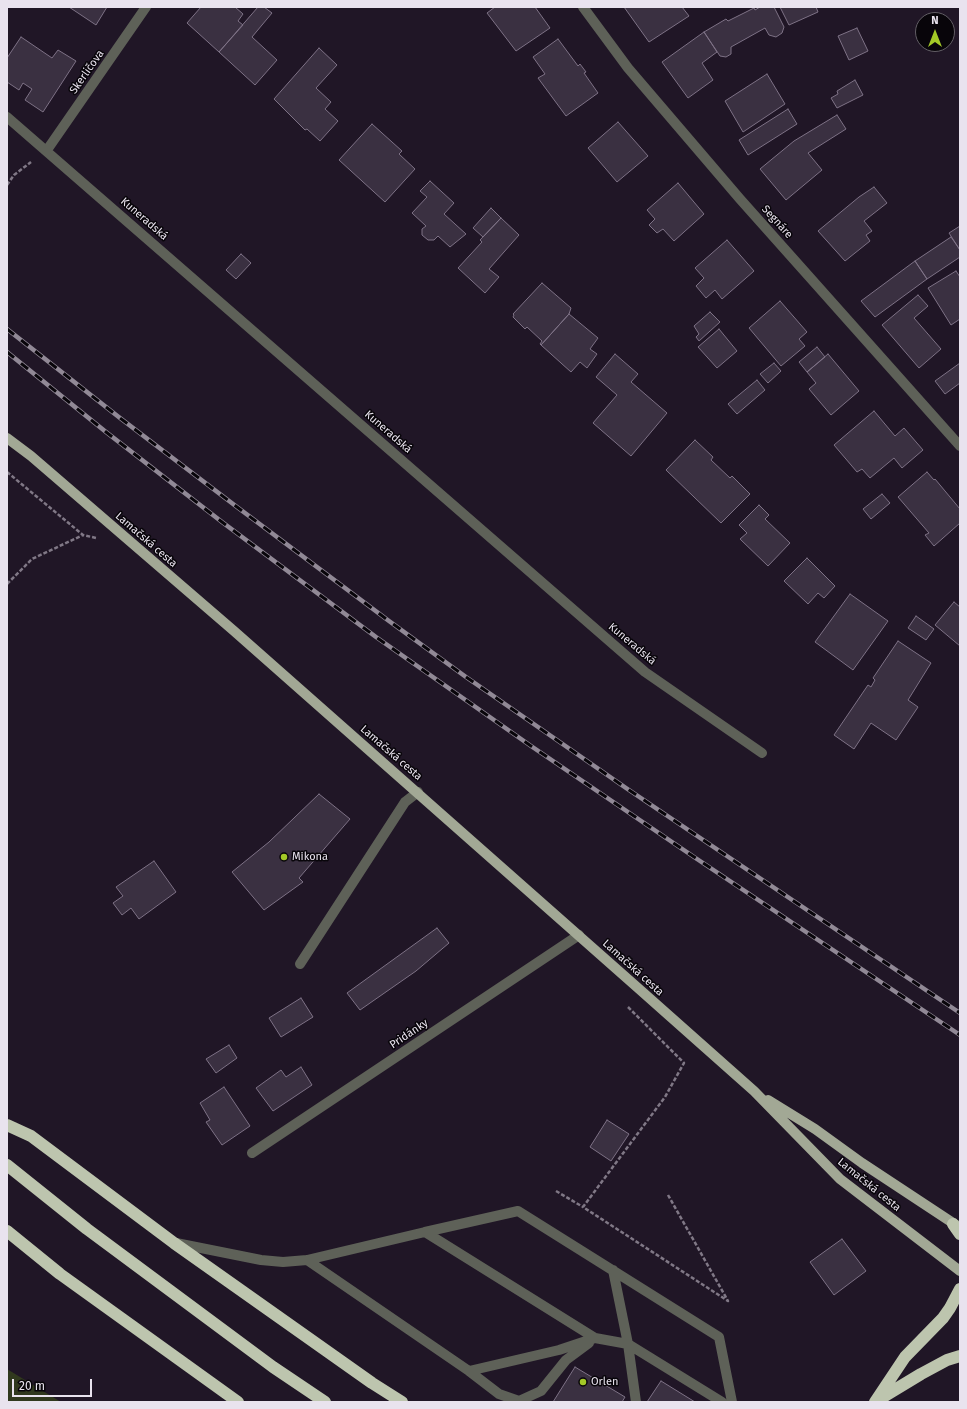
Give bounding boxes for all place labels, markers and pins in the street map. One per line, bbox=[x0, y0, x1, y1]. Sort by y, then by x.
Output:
place label: Mikona bbox=[292, 850, 328, 864]
marker: Mikona bbox=[279, 852, 289, 862]
place label: Orlen bbox=[591, 1375, 618, 1389]
marker: Orlen bbox=[578, 1377, 588, 1387]

